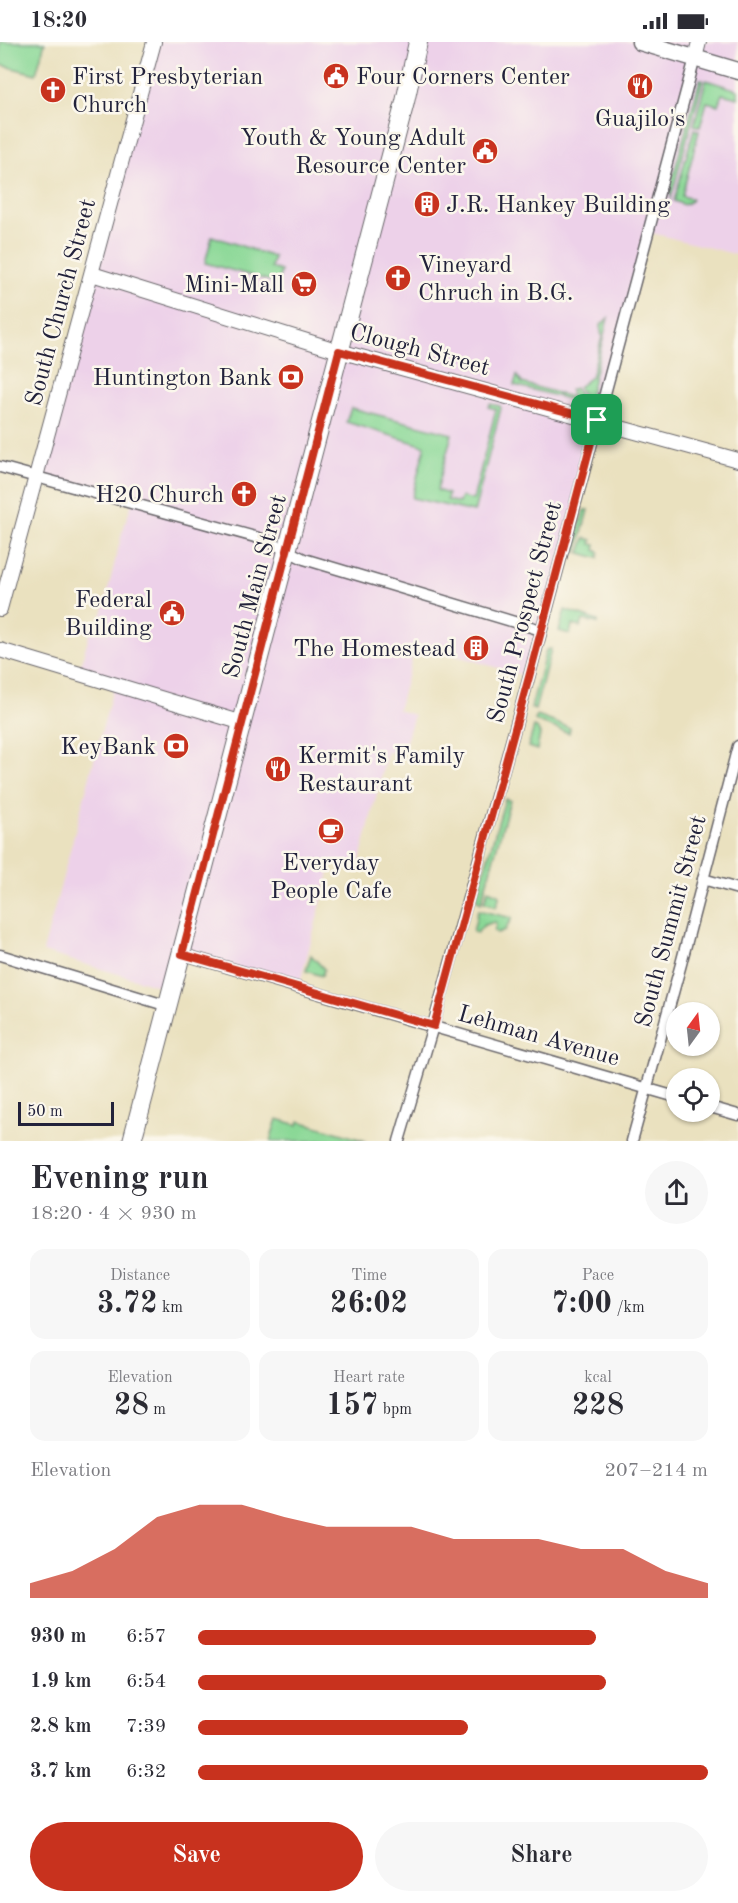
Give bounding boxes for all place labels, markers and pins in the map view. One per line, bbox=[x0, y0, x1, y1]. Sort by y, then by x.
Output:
public building icon: Four Corners Center bbox=[321, 61, 351, 91]
place label: First Presbyterian Church bbox=[72, 66, 263, 118]
place label: Four Corners Center bbox=[356, 66, 570, 90]
restaurant icon: Guajilo's bbox=[625, 71, 655, 101]
church icon: First Presbyterian Church bbox=[38, 75, 68, 105]
place label: Guajilo's bbox=[595, 108, 685, 132]
place label: Youth & Young Adult Resource Center bbox=[240, 127, 466, 179]
public building icon: Youth & Young Adult Resource Center bbox=[470, 136, 500, 166]
building icon: J.R. Hankey Building bbox=[412, 189, 442, 219]
place label: J.R. Hankey Building bbox=[446, 194, 670, 218]
place label: Vineyard Chruch in B.G. bbox=[418, 254, 573, 306]
church icon: Vineyard Chruch in B.G. bbox=[383, 263, 413, 293]
supermarket icon: Mini-Mall bbox=[289, 269, 319, 299]
place label: Mini-Mall bbox=[184, 274, 284, 298]
bank icon: Huntington Bank bbox=[276, 362, 306, 392]
place label: Huntington Bank bbox=[93, 367, 272, 391]
pin bbox=[571, 394, 622, 445]
church icon: H20 Church bbox=[229, 479, 259, 509]
place label: H20 Church bbox=[95, 484, 224, 508]
place label: Federal Building bbox=[65, 589, 152, 641]
public building icon: Federal Building bbox=[157, 598, 187, 628]
building icon: The Homestead bbox=[461, 633, 491, 663]
place label: The Homestead bbox=[293, 638, 456, 662]
bank icon: KeyBank bbox=[161, 731, 191, 761]
place label: KeyBank bbox=[60, 736, 156, 760]
place label: Kermit's Family Restaurant bbox=[298, 745, 465, 797]
restaurant icon: Kermit's Family Restaurant bbox=[263, 754, 293, 784]
cafe icon: Everyday People Cafe bbox=[316, 816, 346, 846]
place label: Everyday People Cafe bbox=[270, 852, 392, 904]

